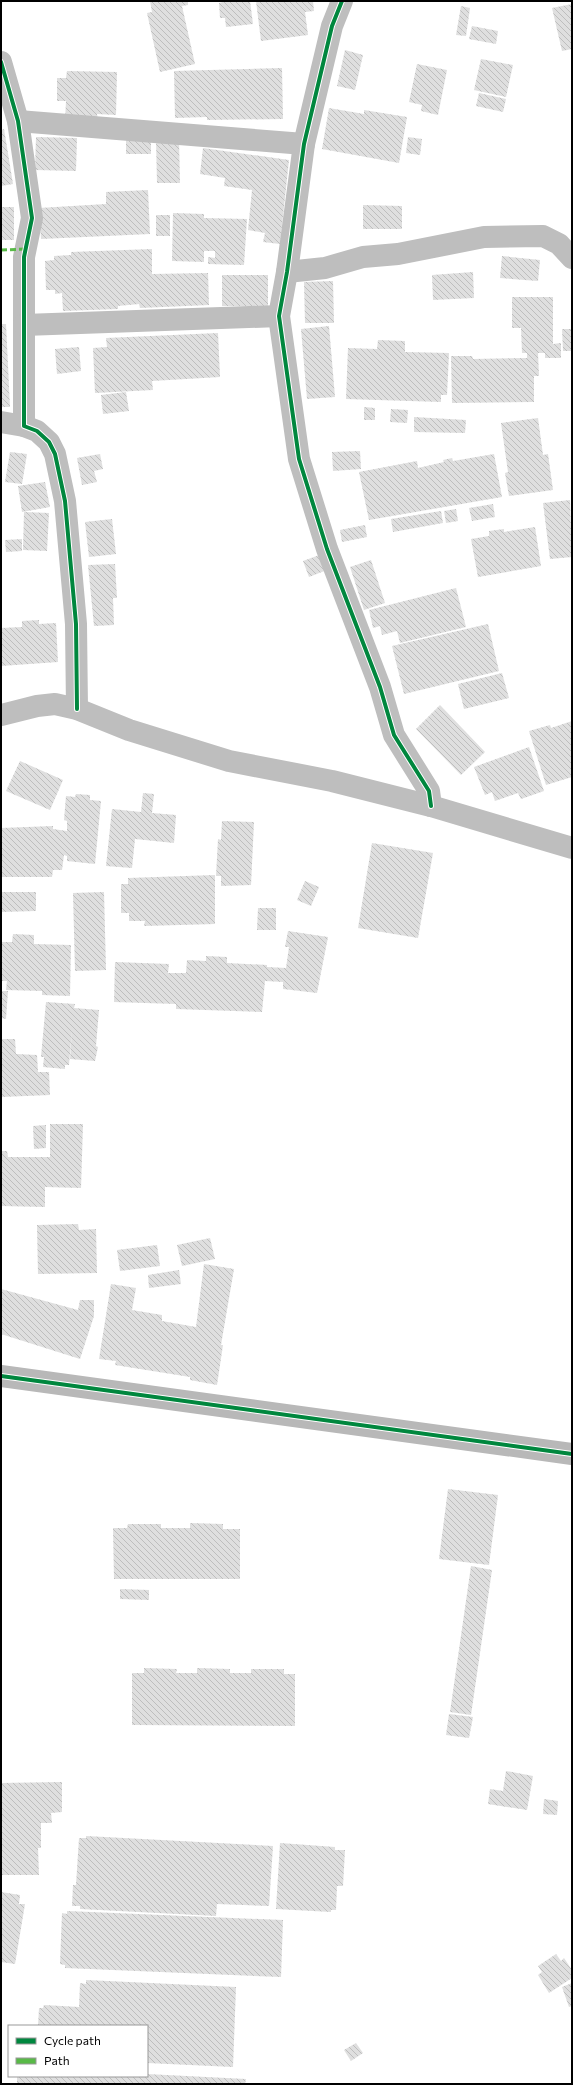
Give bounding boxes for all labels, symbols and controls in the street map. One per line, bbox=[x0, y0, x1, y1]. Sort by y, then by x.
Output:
legend bbox=[8, 2025, 148, 2077]
text: Cycle path bbox=[44, 2033, 101, 2047]
text: Path bbox=[44, 2053, 70, 2067]

